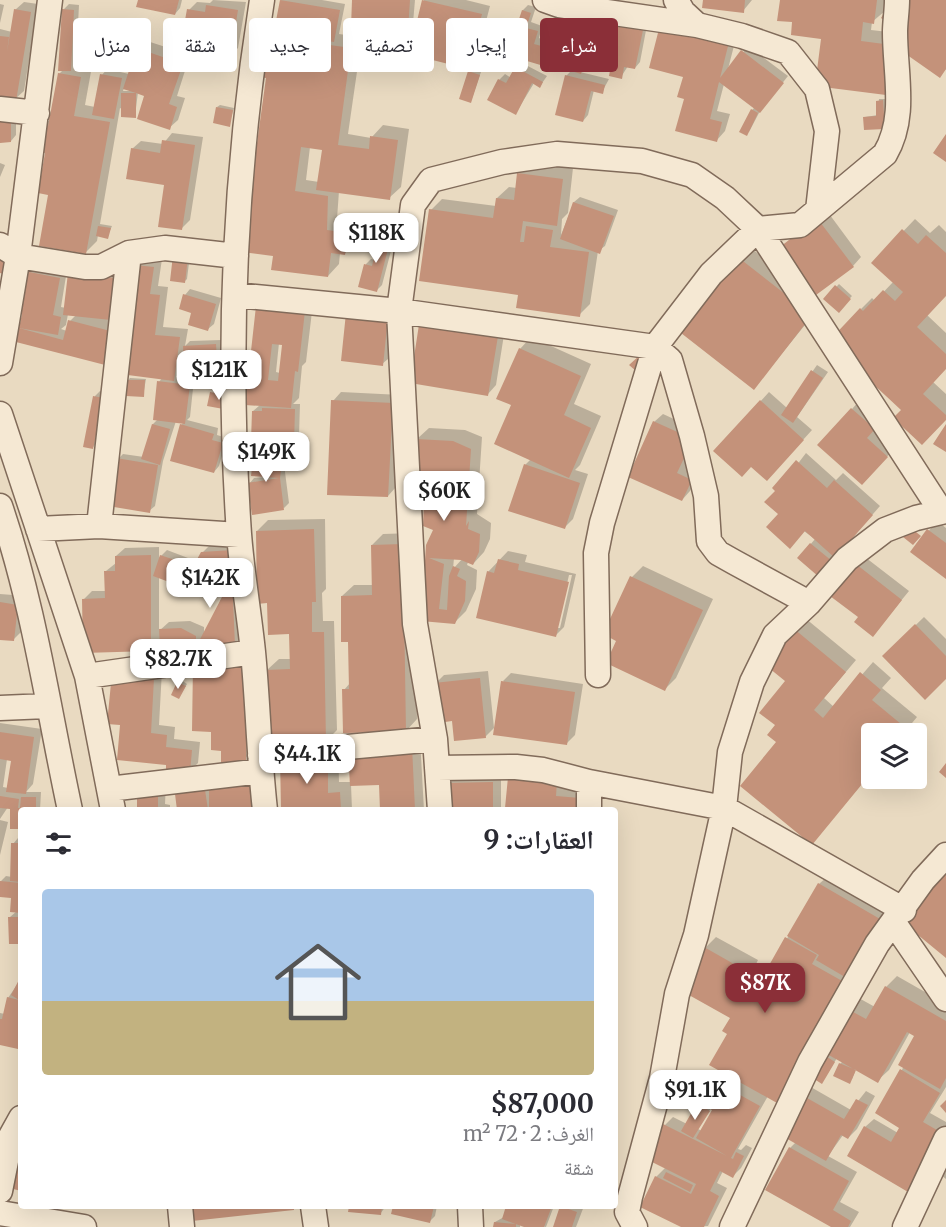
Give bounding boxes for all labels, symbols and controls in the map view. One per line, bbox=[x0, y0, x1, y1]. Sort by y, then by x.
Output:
chip: منزل bbox=[73, 18, 151, 72]
chip: شقة bbox=[163, 18, 237, 72]
chip: جديد bbox=[249, 18, 331, 72]
chip: تصفية bbox=[343, 18, 434, 72]
chip: إيجار bbox=[446, 18, 528, 72]
chip: شراء bbox=[540, 18, 618, 72]
pin: $118K bbox=[334, 213, 418, 264]
text: $118K bbox=[348, 220, 404, 245]
pin: $121K bbox=[177, 350, 261, 401]
text: $121K bbox=[191, 357, 247, 382]
pin: $149K bbox=[224, 432, 308, 483]
text: $149K bbox=[237, 439, 295, 464]
pin: $60K bbox=[408, 471, 480, 522]
text: $60K bbox=[418, 478, 470, 503]
pin: $142K bbox=[168, 558, 252, 609]
text: $142K bbox=[180, 565, 240, 590]
pin: $82.7K bbox=[129, 639, 227, 690]
text: $82.7K bbox=[144, 646, 212, 671]
map controls bbox=[861, 723, 927, 789]
button: layers bbox=[861, 723, 927, 789]
pin: $44.1K bbox=[258, 734, 356, 785]
text: $44.1K bbox=[273, 741, 341, 766]
text: العقارات: 9 bbox=[483, 823, 594, 856]
icon: filters bbox=[42, 827, 75, 860]
icon: home bbox=[264, 928, 372, 1036]
pin: $87K bbox=[729, 963, 801, 1014]
text: $87K bbox=[739, 970, 791, 995]
pin: $91.1K bbox=[646, 1070, 744, 1121]
text: $91.1K bbox=[663, 1077, 727, 1102]
text: $87,000 bbox=[491, 1087, 594, 1120]
text: الغرف: 2 · 72 m² bbox=[463, 1121, 594, 1146]
text: شقة bbox=[564, 1155, 594, 1180]

